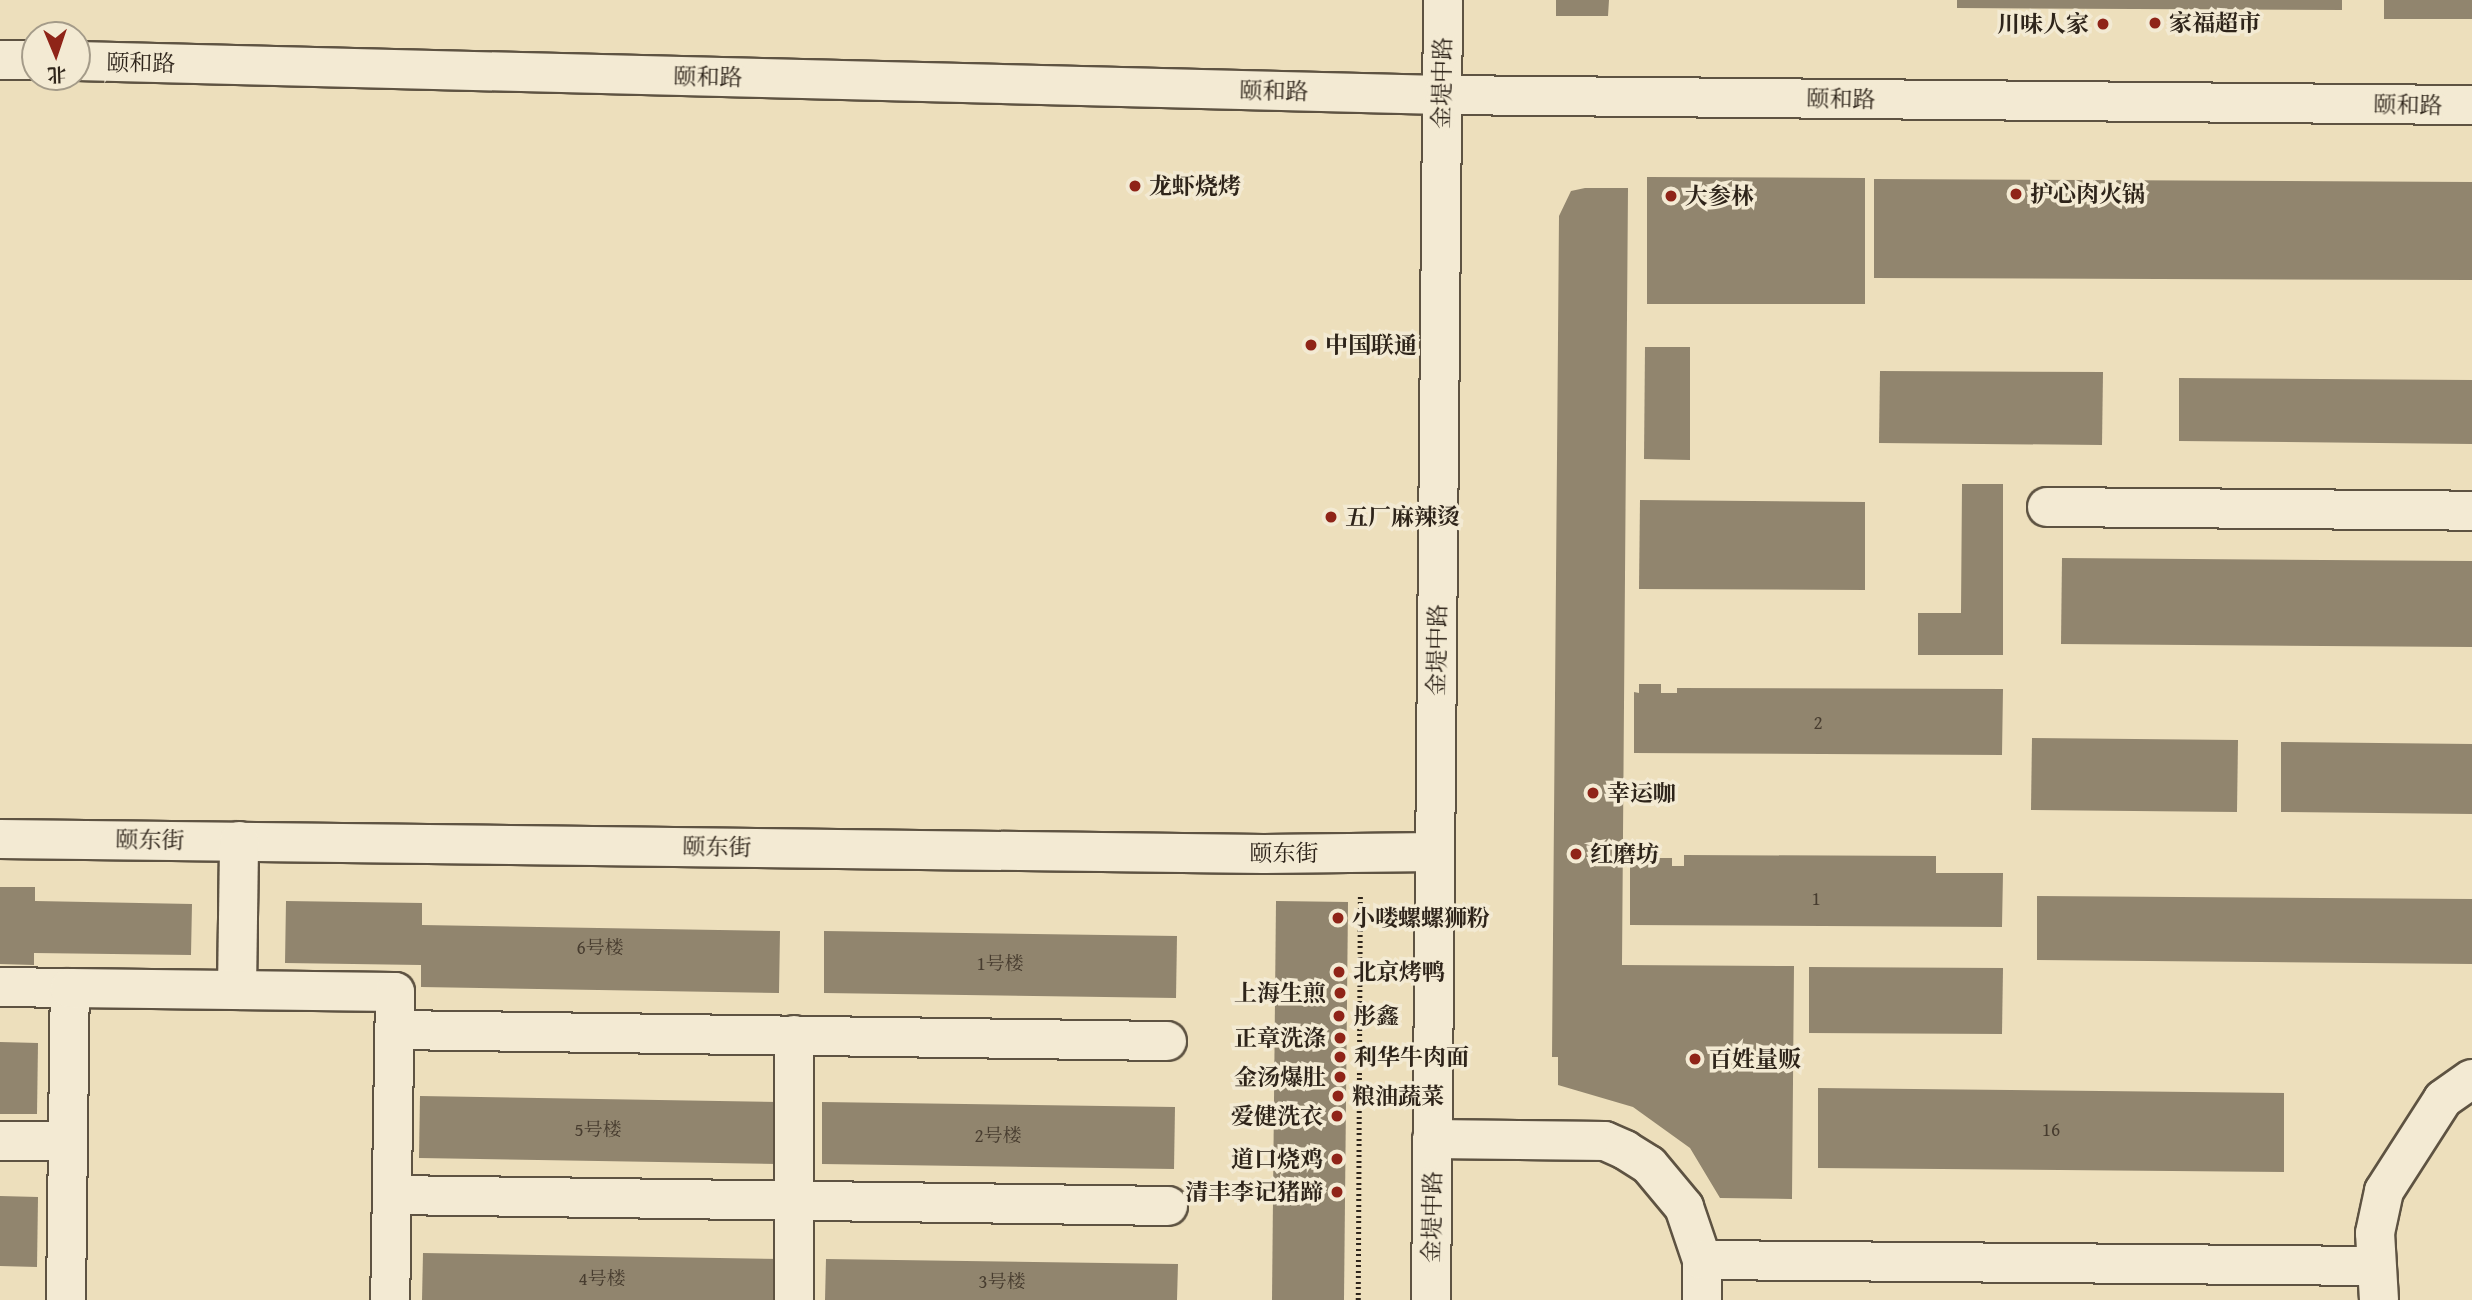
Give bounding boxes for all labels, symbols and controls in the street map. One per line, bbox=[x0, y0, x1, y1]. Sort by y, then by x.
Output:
place label: 家福超市 bbox=[2169, 9, 2261, 37]
place label: 川味人家 bbox=[1997, 10, 2089, 38]
marker: 家福超市 bbox=[2147, 15, 2163, 31]
marker: 川味人家 bbox=[2095, 16, 2111, 32]
north arrow bbox=[21, 21, 91, 91]
street label: 金堤中路 bbox=[1427, 37, 1457, 129]
street label: 颐和路 bbox=[106, 49, 176, 77]
text: 北 bbox=[47, 61, 67, 89]
street label: 颐和路 bbox=[673, 63, 743, 91]
street label: 颐和路 bbox=[1239, 77, 1309, 105]
street label: 颐和路 bbox=[1806, 85, 1876, 113]
street label: 颐和路 bbox=[2373, 91, 2443, 119]
place label: 龙虾烧烤 bbox=[1149, 172, 1241, 200]
marker: 龙虾烧烤 bbox=[1127, 178, 1143, 194]
place label: 护心肉火锅 bbox=[2030, 180, 2145, 208]
place label: 大参林 bbox=[1685, 182, 1754, 210]
marker: 护心肉火锅 bbox=[2008, 186, 2024, 202]
marker: 大参林 bbox=[1663, 188, 1679, 204]
place label: 中国联通 bbox=[1325, 331, 1417, 359]
marker: 中国联通 bbox=[1303, 337, 1319, 353]
place label: 五厂麻辣烫 bbox=[1345, 503, 1460, 531]
marker: 五厂麻辣烫 bbox=[1323, 509, 1339, 525]
street label: 金堤中路 bbox=[1422, 604, 1452, 696]
house number: 2 bbox=[1813, 712, 1823, 734]
place label: 幸运咖 bbox=[1607, 779, 1676, 807]
marker: 幸运咖 bbox=[1585, 785, 1601, 801]
street label: 颐东街 bbox=[115, 826, 185, 854]
street label: 颐东街 bbox=[682, 833, 752, 861]
street label: 颐东街 bbox=[1250, 839, 1318, 867]
place label: 红磨坊 bbox=[1590, 840, 1659, 868]
marker: 红磨坊 bbox=[1568, 846, 1584, 862]
house number: 1 bbox=[1811, 888, 1821, 910]
place label: 小喽螺螺狮粉 bbox=[1352, 904, 1490, 932]
marker: 小喽螺螺狮粉 bbox=[1330, 910, 1346, 926]
house number: 6号楼 bbox=[576, 937, 624, 959]
house number: 1号楼 bbox=[976, 953, 1024, 975]
place label: 北京烤鸭 bbox=[1353, 958, 1445, 986]
marker: 北京烤鸭 bbox=[1331, 964, 1347, 980]
place label: 上海生煎 bbox=[1234, 979, 1326, 1007]
marker: 上海生煎 bbox=[1332, 985, 1348, 1001]
place label: 彤鑫 bbox=[1353, 1002, 1399, 1030]
marker: 彤鑫 bbox=[1331, 1008, 1347, 1024]
place label: 正章洗涤 bbox=[1234, 1024, 1326, 1052]
marker: 正章洗涤 bbox=[1332, 1030, 1348, 1046]
place label: 利华牛肉面 bbox=[1354, 1043, 1469, 1071]
place label: 百姓量贩 bbox=[1709, 1045, 1801, 1073]
marker: 利华牛肉面 bbox=[1332, 1049, 1348, 1065]
marker: 百姓量贩 bbox=[1687, 1051, 1703, 1067]
place label: 金汤爆肚 bbox=[1234, 1063, 1326, 1091]
marker: 金汤爆肚 bbox=[1332, 1069, 1348, 1085]
place label: 粮油蔬菜 bbox=[1352, 1082, 1444, 1110]
marker: 粮油蔬菜 bbox=[1330, 1088, 1346, 1104]
place label: 爱健洗衣 bbox=[1231, 1102, 1323, 1130]
marker: 爱健洗衣 bbox=[1329, 1108, 1345, 1124]
house number: 5号楼 bbox=[574, 1119, 622, 1141]
house number: 16 bbox=[2042, 1119, 2060, 1141]
house number: 2号楼 bbox=[974, 1125, 1022, 1147]
place label: 道口烧鸡 bbox=[1231, 1145, 1323, 1173]
marker: 道口烧鸡 bbox=[1329, 1151, 1345, 1167]
street label: 金堤中路 bbox=[1417, 1171, 1447, 1263]
place label: 清丰李记猪蹄 bbox=[1185, 1178, 1323, 1206]
marker: 清丰李记猪蹄 bbox=[1329, 1184, 1345, 1200]
house number: 4号楼 bbox=[578, 1268, 626, 1290]
house number: 3号楼 bbox=[978, 1271, 1026, 1293]

